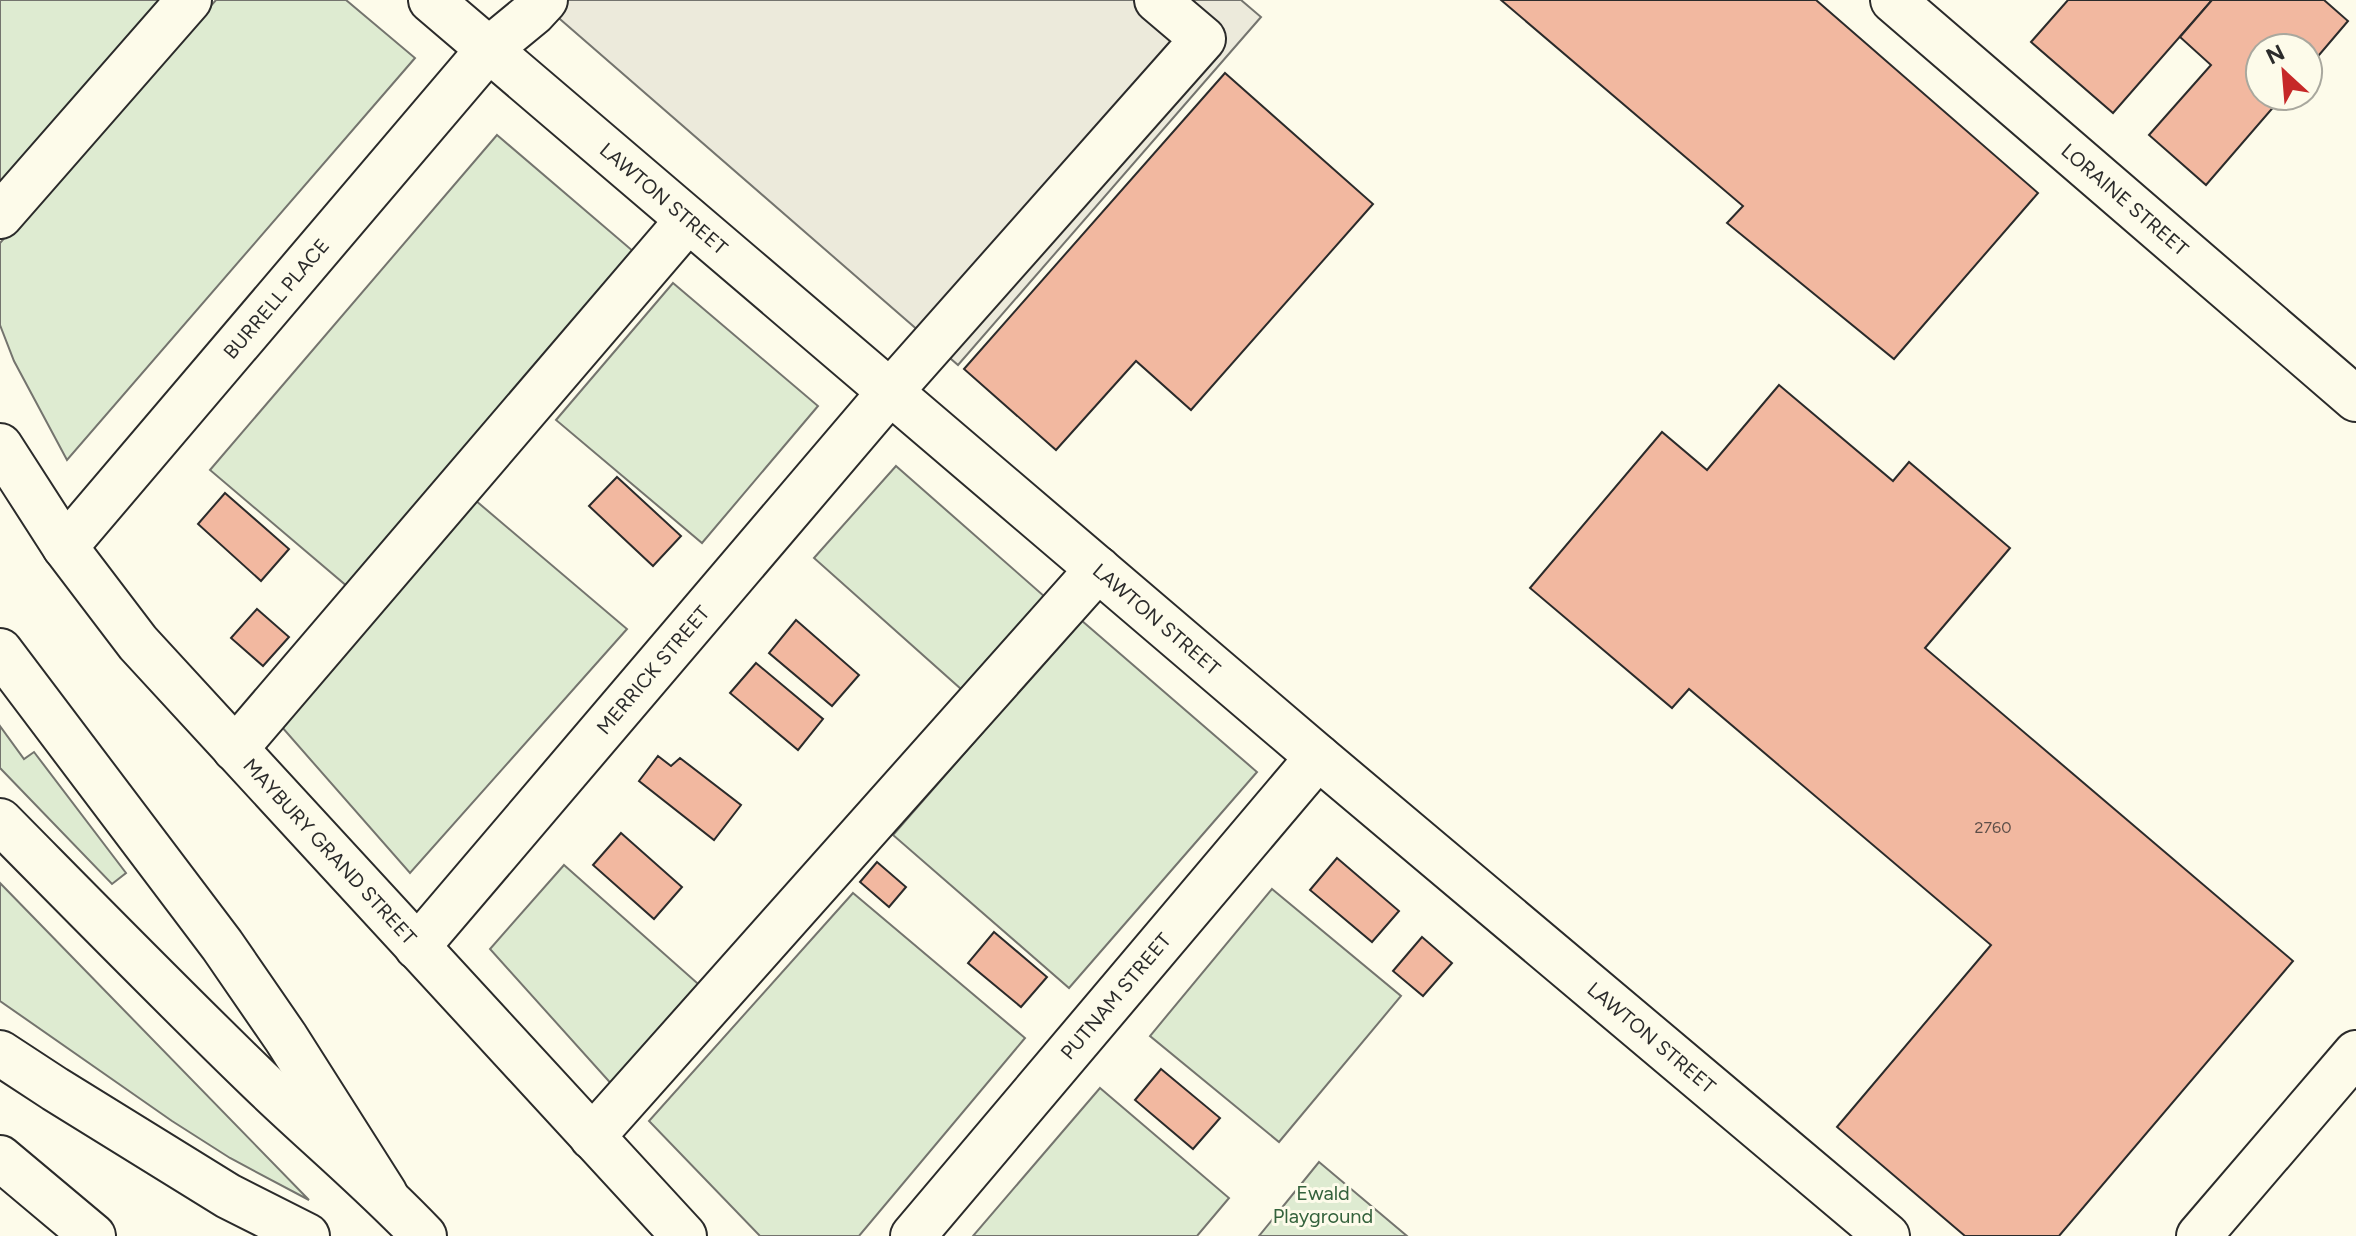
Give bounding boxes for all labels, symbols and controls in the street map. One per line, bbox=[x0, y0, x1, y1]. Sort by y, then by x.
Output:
north arrow bbox=[2244, 32, 2324, 112]
text: N bbox=[2262, 39, 2289, 70]
street label: LAWTON STREET bbox=[595, 138, 732, 260]
street label: LORAINE STREET bbox=[2056, 138, 2193, 261]
street label: BURRELL PLACE bbox=[218, 234, 334, 364]
street label: LAWTON STREET bbox=[1088, 558, 1225, 680]
street label: MERRICK STREET bbox=[592, 601, 715, 739]
street label: MAYBURY GRAND STREET bbox=[238, 753, 421, 949]
house number: 2760 bbox=[1975, 818, 2011, 837]
street label: PUTNAM STREET bbox=[1056, 928, 1176, 1064]
street label: LAWTON STREET bbox=[1582, 977, 1720, 1098]
park label: Ewald Playground bbox=[1273, 1181, 1373, 1228]

